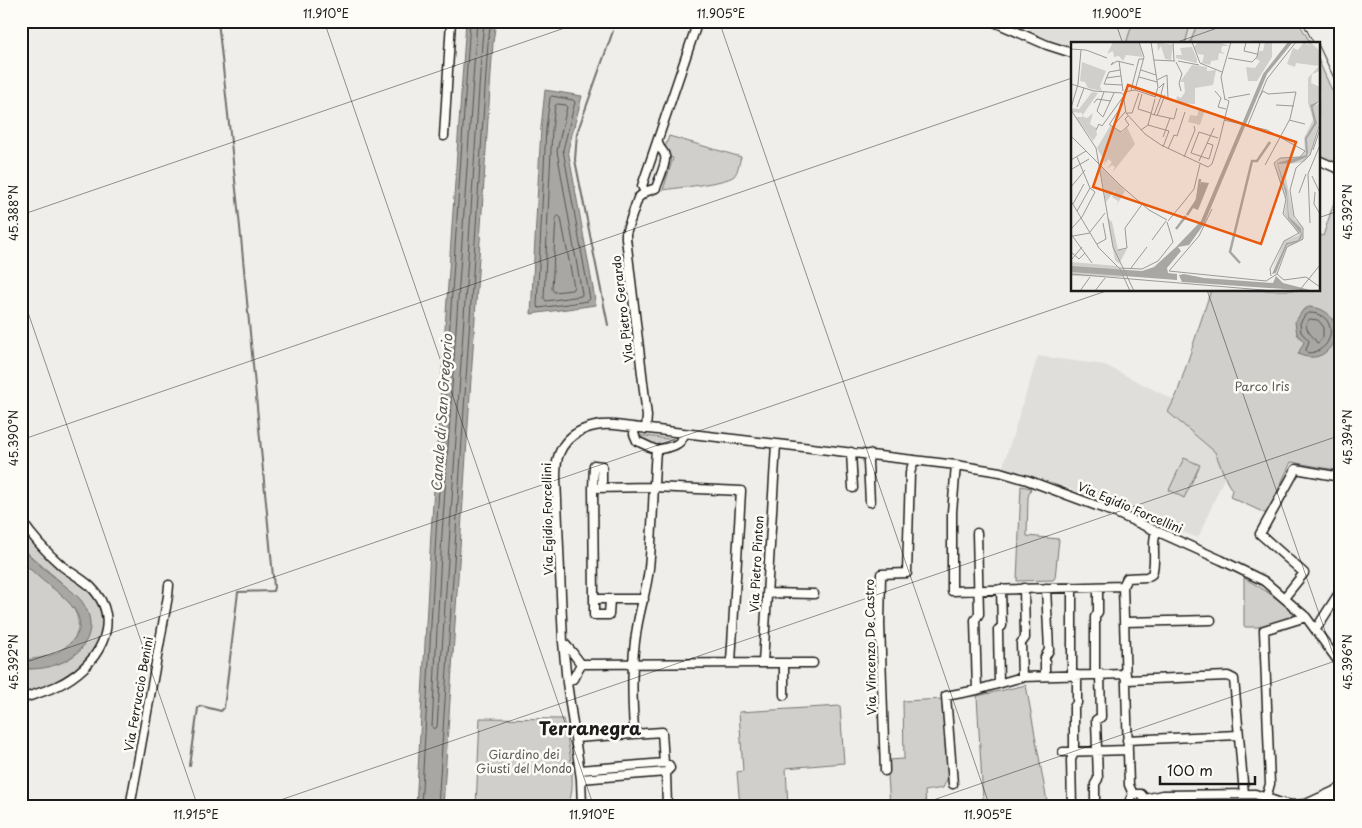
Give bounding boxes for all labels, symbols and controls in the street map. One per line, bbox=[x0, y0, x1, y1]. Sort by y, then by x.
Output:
text: 11.910°E bbox=[303, 4, 349, 22]
text: 11.905°E bbox=[697, 4, 745, 22]
text: 11.900°E bbox=[1092, 4, 1142, 22]
inset map bbox=[1071, 42, 1320, 291]
text: 45.392°N bbox=[1338, 184, 1356, 240]
text: 45.388°N bbox=[4, 185, 22, 241]
street label: Via Pietro Gerardo bbox=[606, 254, 638, 364]
water label: Canale di San Gregorio bbox=[426, 332, 458, 493]
park label: Parco Iris bbox=[1235, 377, 1290, 395]
text: 45.394°N bbox=[1338, 409, 1356, 465]
text: 45.390°N bbox=[4, 410, 22, 466]
street label: Via Egidio Forcellini bbox=[537, 463, 557, 575]
street label: Via Egidio Forcellini bbox=[1075, 477, 1186, 537]
street label: Via Pietro Pinton bbox=[744, 515, 768, 613]
street label: Via Vincenzo De Castro bbox=[860, 578, 880, 715]
text: 45.392°N bbox=[4, 634, 22, 690]
text: 45.396°N bbox=[1338, 634, 1356, 690]
street label: Via Ferruccio Benini bbox=[119, 635, 157, 753]
district label: Terranegra bbox=[539, 714, 642, 741]
park label: Giardino dei Giusti del Mondo bbox=[476, 745, 572, 777]
scale bar bbox=[1160, 753, 1254, 785]
text: 100 m bbox=[1167, 758, 1213, 781]
text: 11.915°E bbox=[173, 805, 219, 823]
text: 11.910°E bbox=[569, 805, 615, 823]
text: 11.905°E bbox=[964, 805, 1012, 823]

